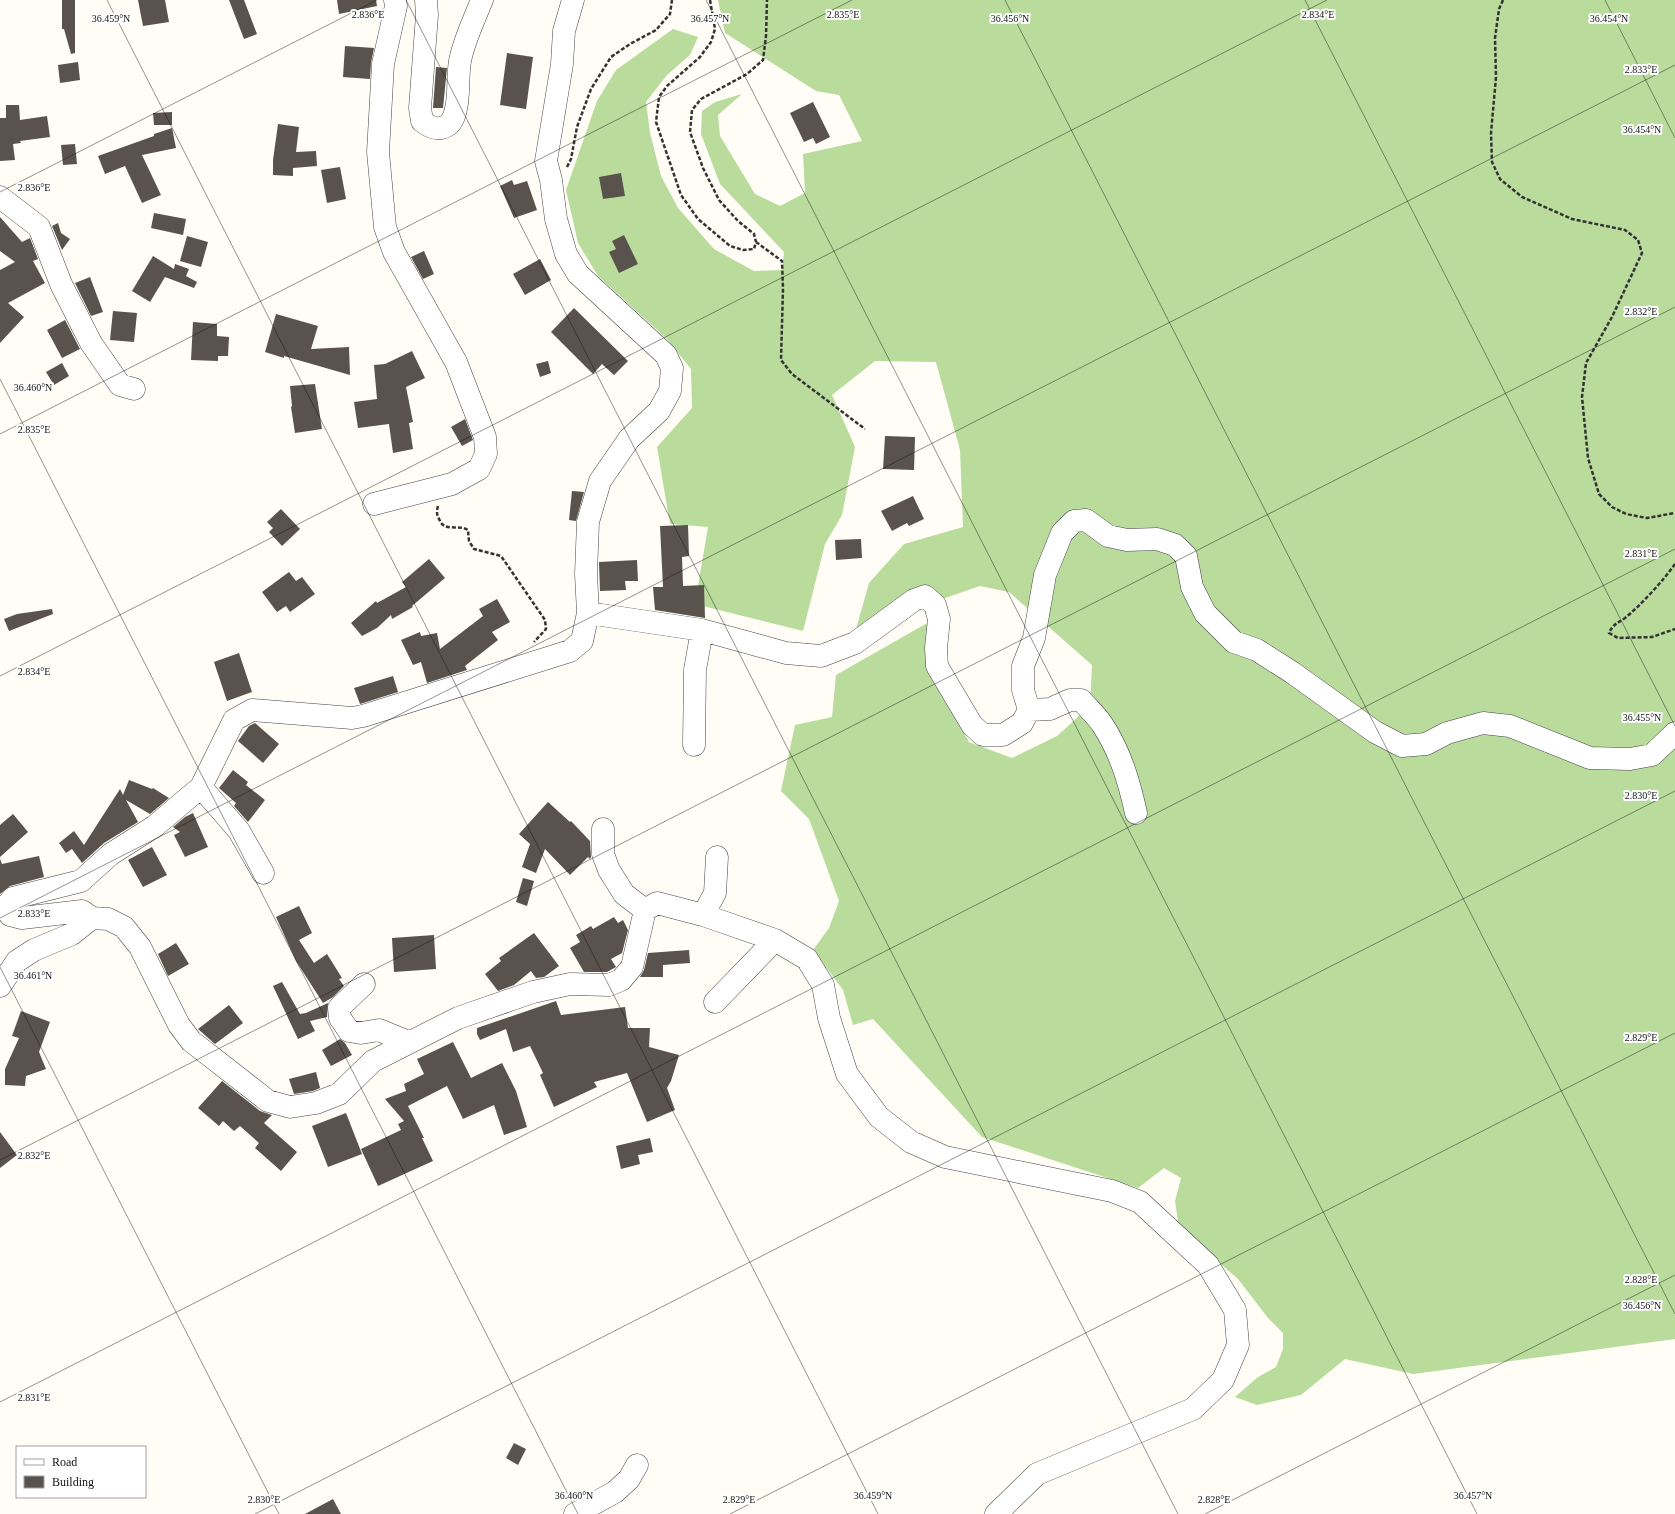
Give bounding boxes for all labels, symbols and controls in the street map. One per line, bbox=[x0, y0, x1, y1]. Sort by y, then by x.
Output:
text: 2.836°E bbox=[352, 9, 384, 20]
text: 2.835°E bbox=[827, 9, 859, 20]
text: 2.834°E bbox=[1302, 9, 1334, 20]
text: 36.459°N bbox=[92, 13, 130, 24]
text: 36.457°N bbox=[691, 13, 729, 24]
text: 36.456°N bbox=[991, 13, 1029, 24]
text: 36.454°N bbox=[1590, 13, 1628, 24]
text: 2.833°E bbox=[1625, 64, 1657, 75]
text: 36.454°N bbox=[1623, 124, 1661, 135]
text: 2.836°E bbox=[18, 182, 50, 193]
text: 2.832°E bbox=[1625, 306, 1657, 317]
text: 36.460°N bbox=[14, 382, 52, 393]
text: 2.835°E bbox=[18, 424, 50, 435]
text: 2.831°E bbox=[1625, 548, 1657, 559]
text: 2.834°E bbox=[18, 666, 50, 677]
text: 36.455°N bbox=[1623, 712, 1661, 723]
text: 2.830°E bbox=[1625, 790, 1657, 801]
text: 2.833°E bbox=[18, 908, 50, 919]
text: 36.461°N bbox=[14, 970, 52, 981]
text: 2.829°E bbox=[1625, 1032, 1657, 1043]
text: 2.832°E bbox=[18, 1150, 50, 1161]
text: 2.828°E bbox=[1625, 1274, 1657, 1285]
text: 36.456°N bbox=[1623, 1300, 1661, 1311]
text: 2.831°E bbox=[18, 1392, 50, 1403]
legend bbox=[16, 1446, 146, 1498]
text: Road bbox=[52, 1455, 77, 1469]
text: Building bbox=[52, 1475, 94, 1489]
text: 36.460°N bbox=[555, 1490, 593, 1501]
text: 36.459°N bbox=[854, 1490, 892, 1501]
text: 36.457°N bbox=[1454, 1490, 1492, 1501]
text: 2.830°E bbox=[248, 1494, 280, 1505]
text: 2.829°E bbox=[723, 1494, 755, 1505]
text: 2.828°E bbox=[1198, 1494, 1230, 1505]

